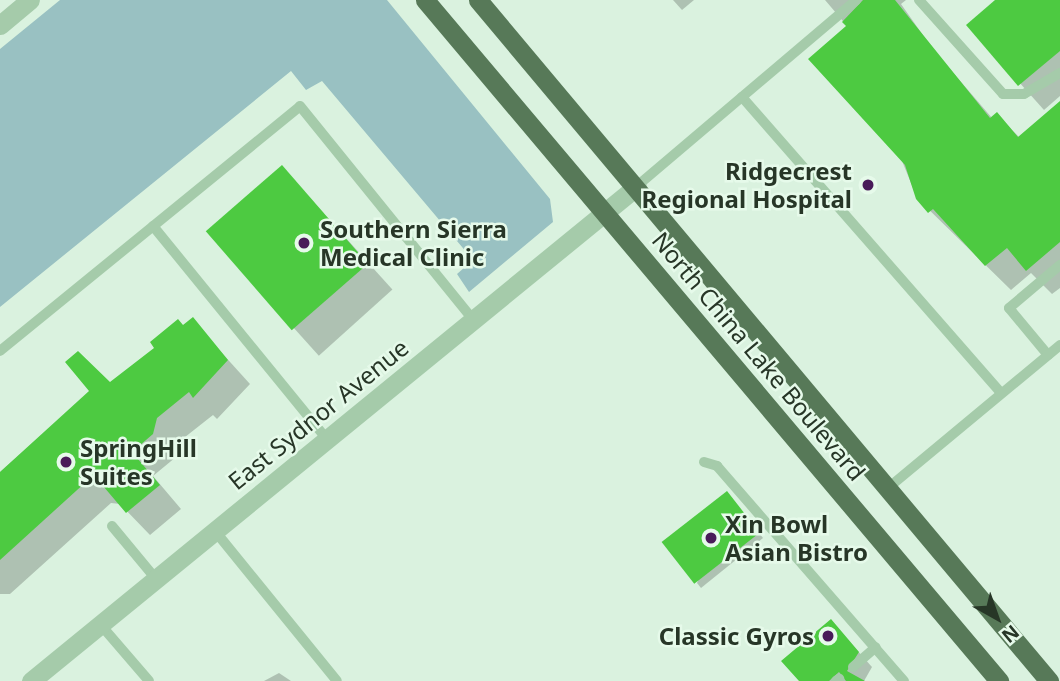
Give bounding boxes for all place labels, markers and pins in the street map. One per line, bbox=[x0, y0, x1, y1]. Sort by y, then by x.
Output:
place label: Ridgecrest Regional Hospital bbox=[642, 157, 852, 213]
marker: Ridgecrest Regional Hospital bbox=[858, 175, 878, 195]
place label: Southern Sierra Medical Clinic bbox=[320, 215, 507, 271]
marker: Southern Sierra Medical Clinic bbox=[294, 233, 314, 253]
place label: SpringHill Suites bbox=[80, 434, 197, 490]
marker: SpringHill Suites bbox=[58, 454, 74, 470]
place label: Xin Bowl Asian Bistro bbox=[725, 510, 868, 566]
marker: Xin Bowl Asian Bistro bbox=[703, 530, 719, 546]
place label: Classic Gyros bbox=[659, 622, 814, 650]
marker: Classic Gyros bbox=[820, 628, 836, 644]

